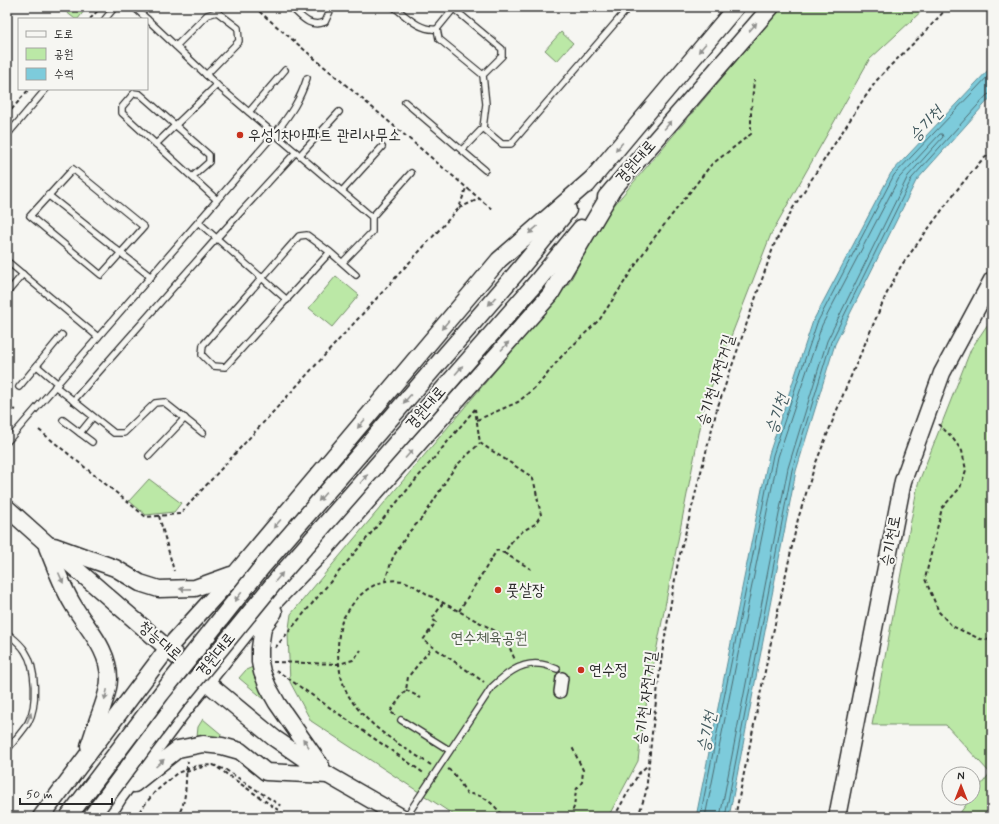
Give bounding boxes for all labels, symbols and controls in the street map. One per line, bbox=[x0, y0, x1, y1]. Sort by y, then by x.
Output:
legend bbox=[18, 18, 148, 90]
one-way arrow bbox=[749, 22, 758, 32]
text: 도로 bbox=[54, 27, 73, 43]
one-way arrow bbox=[698, 42, 707, 53]
text: 공원 bbox=[54, 47, 73, 63]
text: 수역 bbox=[54, 67, 74, 83]
water label: 승기천 bbox=[904, 100, 950, 147]
one-way arrow bbox=[663, 121, 672, 130]
place label: 우성1차아파트 관리사무소 bbox=[248, 125, 401, 146]
marker: 우성1차아파트 관리사무소 bbox=[235, 130, 245, 140]
street label: 경원대로 bbox=[611, 136, 661, 188]
one-way arrow bbox=[614, 142, 623, 153]
one-way arrow bbox=[528, 225, 538, 234]
one-way arrow bbox=[488, 295, 497, 306]
one-way arrow bbox=[440, 319, 449, 330]
street label: 승기천 자전거길 bbox=[692, 332, 740, 428]
one-way arrow bbox=[500, 341, 509, 352]
one-way arrow bbox=[454, 366, 463, 375]
street label: 경원대로 bbox=[401, 382, 451, 434]
water label: 승기천 bbox=[760, 389, 795, 437]
one-way arrow bbox=[403, 394, 412, 404]
one-way arrow bbox=[357, 419, 366, 429]
one-way arrow bbox=[404, 449, 414, 459]
one-way arrow bbox=[360, 474, 369, 484]
one-way arrow bbox=[318, 492, 327, 503]
street label: 승기천로 bbox=[876, 514, 906, 568]
one-way arrow bbox=[273, 518, 282, 529]
one-way arrow bbox=[58, 572, 64, 584]
one-way arrow bbox=[275, 572, 284, 582]
place label: 풋살장 bbox=[506, 580, 545, 601]
marker: 풋살장 bbox=[493, 585, 503, 595]
one-way arrow bbox=[178, 586, 191, 592]
one-way arrow bbox=[234, 591, 243, 602]
street label: 청능대로 bbox=[134, 616, 186, 666]
street label: 경원대로 bbox=[192, 628, 240, 682]
park label: 연수체육공원 bbox=[450, 628, 528, 649]
street label: 승기천 자전거길 bbox=[630, 650, 662, 746]
place label: 연수정 bbox=[589, 660, 628, 681]
marker: 연수정 bbox=[576, 665, 586, 675]
one-way arrow bbox=[103, 689, 109, 701]
water label: 승기천 bbox=[692, 707, 722, 754]
one-way arrow bbox=[26, 712, 32, 724]
one-way arrow bbox=[302, 738, 310, 749]
one-way arrow bbox=[155, 758, 165, 768]
north arrow bbox=[941, 766, 981, 806]
text: N bbox=[957, 770, 965, 784]
scale bar bbox=[20, 780, 112, 806]
text: 50 m bbox=[26, 787, 53, 803]

